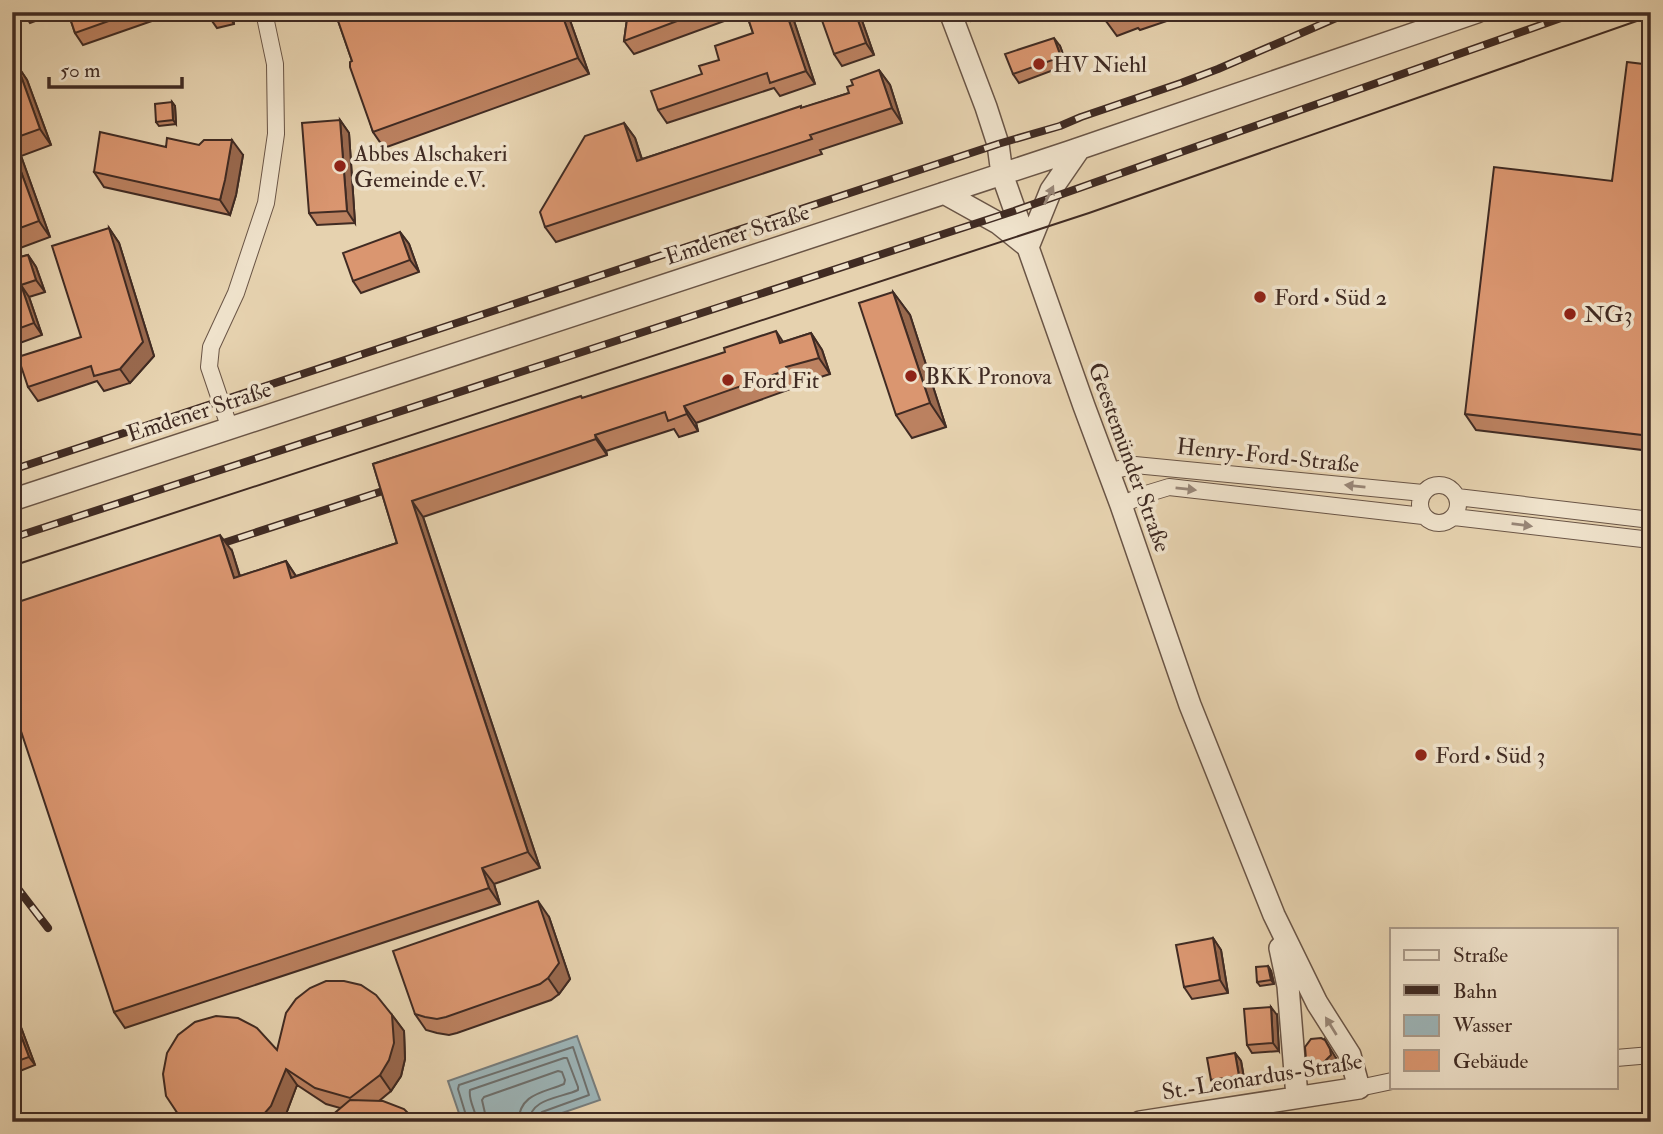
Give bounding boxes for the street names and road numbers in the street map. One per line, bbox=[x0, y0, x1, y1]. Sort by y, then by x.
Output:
street label: Emdener Straße bbox=[661, 197, 814, 272]
street label: Geestemünder Straße bbox=[1082, 358, 1177, 556]
street label: Emdener Straße bbox=[123, 374, 276, 449]
street label: Henry-Ford-Straße bbox=[1175, 432, 1361, 480]
street label: St.-Leonardus-Straße bbox=[1160, 1046, 1365, 1107]

